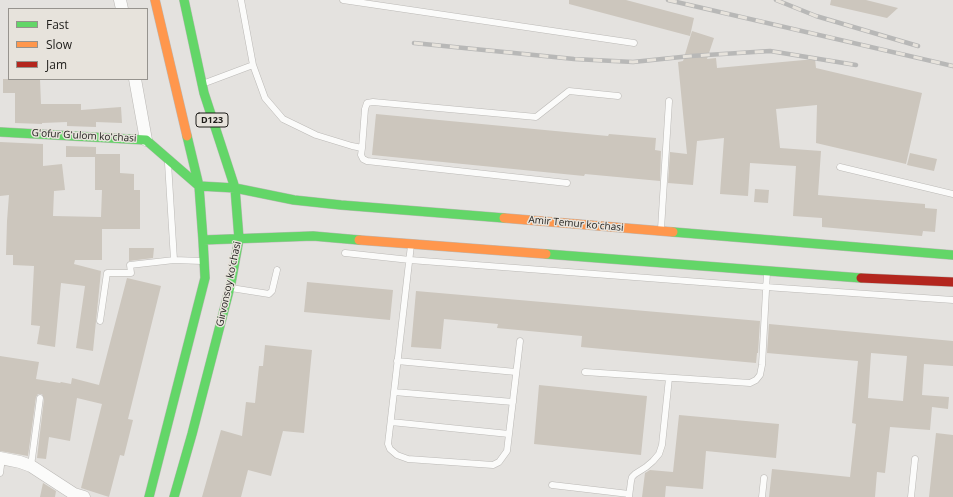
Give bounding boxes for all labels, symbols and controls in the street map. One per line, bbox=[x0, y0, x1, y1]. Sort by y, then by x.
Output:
legend bbox=[8, 8, 148, 80]
text: Fast bbox=[46, 16, 69, 33]
text: Slow bbox=[46, 36, 72, 53]
text: Jam bbox=[46, 56, 67, 73]
road number: D123 bbox=[196, 113, 228, 127]
street label: Gʻofur Gʻulom koʻchasi bbox=[31, 127, 137, 145]
street label: Amir Temur koʻchasi bbox=[528, 214, 624, 234]
street label: Girvonsoy koʻchasi bbox=[214, 240, 244, 328]

